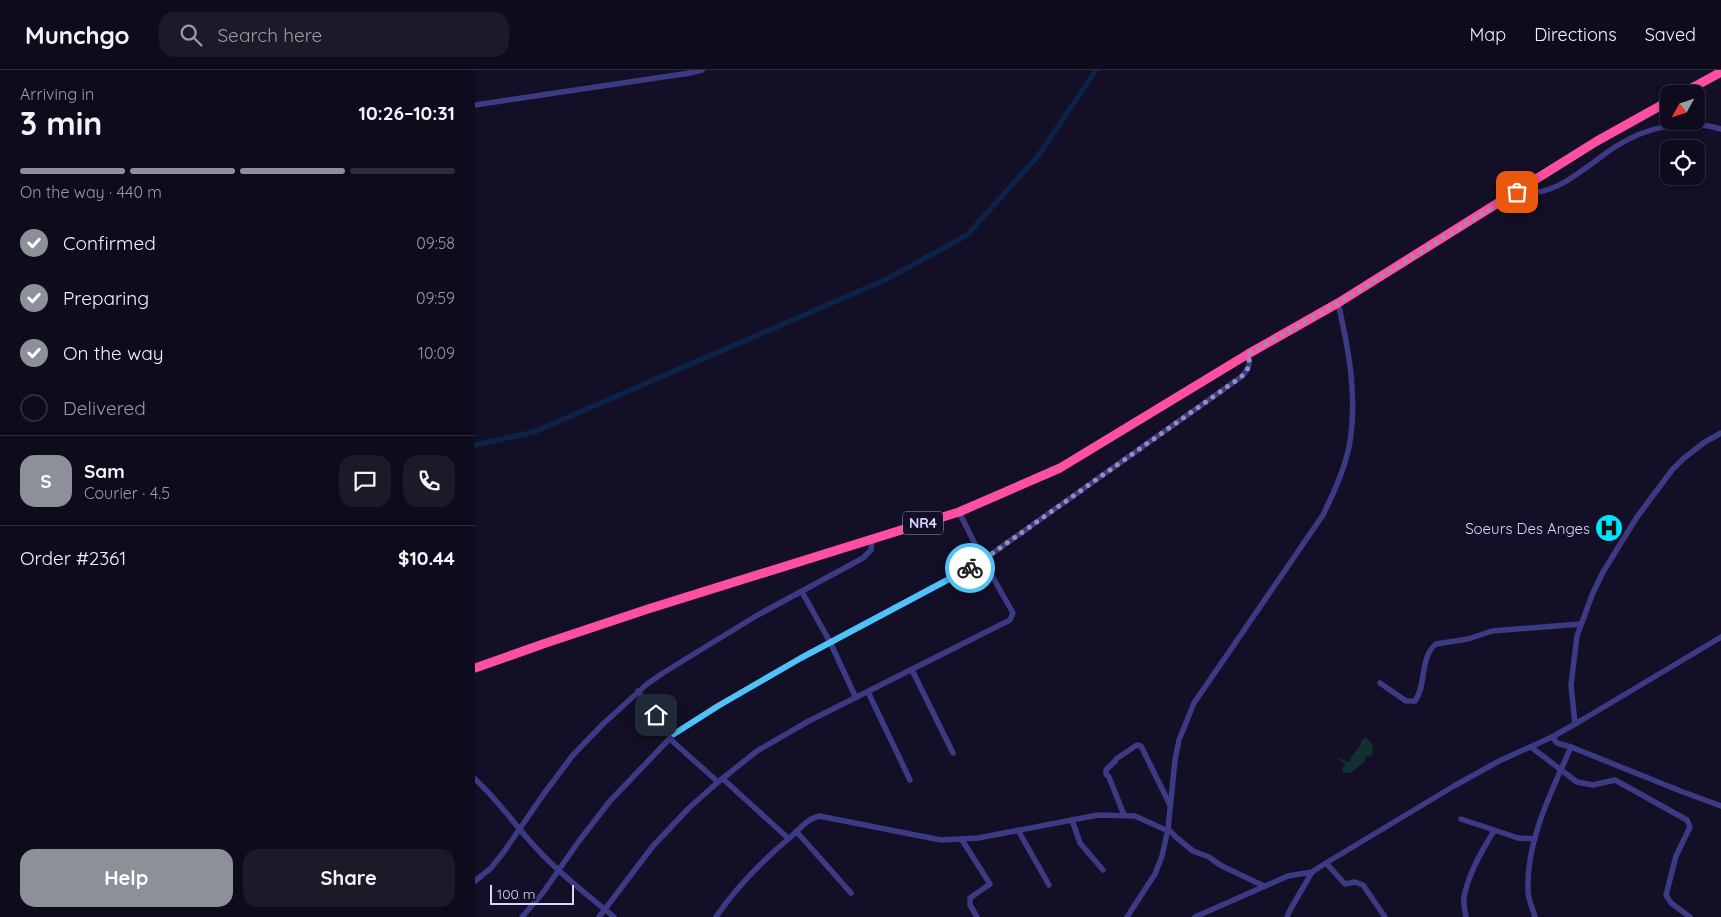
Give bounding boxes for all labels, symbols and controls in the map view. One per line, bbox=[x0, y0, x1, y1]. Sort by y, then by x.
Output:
search box bbox=[159, 12, 509, 57]
text: Munchgo bbox=[25, 20, 129, 50]
icon: search bbox=[177, 21, 205, 49]
text: Search here bbox=[217, 23, 322, 47]
text: Map bbox=[1469, 23, 1506, 46]
text: Directions bbox=[1534, 23, 1617, 46]
text: Saved bbox=[1645, 23, 1696, 46]
text: Arriving in bbox=[20, 84, 94, 104]
north arrow bbox=[1660, 85, 1705, 130]
map controls bbox=[1660, 85, 1705, 185]
text: 10:26–10:31 bbox=[359, 101, 455, 125]
text: 3 min bbox=[20, 103, 102, 143]
button: locate bbox=[1660, 140, 1705, 185]
pin bbox=[1496, 171, 1538, 213]
icon: bag bbox=[1503, 178, 1531, 206]
text: On the way · 440 m bbox=[20, 182, 162, 202]
icon: check bbox=[20, 229, 48, 257]
text: Confirmed bbox=[63, 231, 156, 255]
text: 09:58 bbox=[416, 233, 455, 253]
icon: check bbox=[20, 284, 48, 312]
text: Preparing bbox=[63, 286, 149, 310]
text: 09:59 bbox=[416, 288, 455, 308]
icon: check bbox=[20, 339, 48, 367]
text: On the way bbox=[63, 341, 164, 365]
text: 10:09 bbox=[418, 343, 455, 363]
text: Delivered bbox=[63, 396, 146, 420]
button: chat bbox=[339, 455, 391, 507]
button: phone bbox=[403, 455, 455, 507]
text: Sam bbox=[84, 459, 125, 483]
text: S bbox=[40, 469, 52, 493]
text: Courier · 4.5 bbox=[84, 483, 170, 503]
road number: NR4 bbox=[903, 512, 943, 534]
hospital icon: Soeurs Des Anges bbox=[1594, 513, 1624, 543]
place label: Soeurs Des Anges bbox=[1465, 519, 1590, 538]
courier bbox=[945, 543, 995, 593]
text: Order #2361 bbox=[20, 546, 126, 570]
text: $10.44 bbox=[398, 546, 455, 570]
icon: bike bbox=[956, 554, 984, 582]
pin bbox=[635, 694, 677, 736]
icon: home bbox=[642, 701, 670, 729]
button: Help bbox=[20, 849, 233, 907]
button: Share bbox=[243, 849, 455, 907]
scale bar bbox=[490, 882, 574, 905]
text: 100 m bbox=[497, 885, 535, 903]

